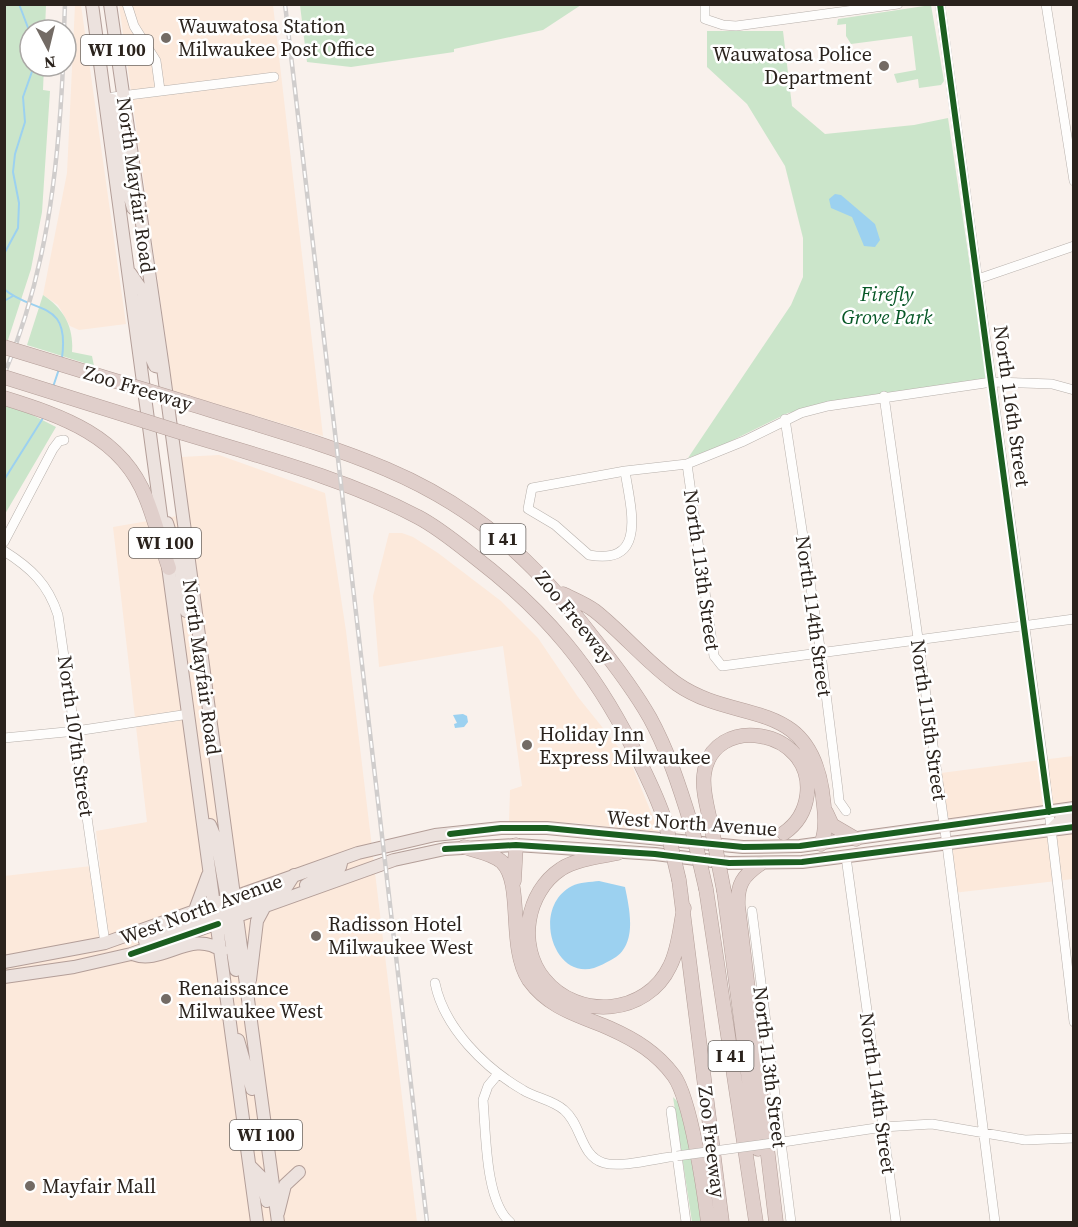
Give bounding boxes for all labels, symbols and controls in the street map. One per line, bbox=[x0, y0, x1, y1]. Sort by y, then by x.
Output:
place label: Wauwatosa Station Milwaukee Post Office bbox=[178, 12, 375, 63]
north arrow bbox=[18, 18, 78, 78]
marker: Wauwatosa Station Milwaukee Post Office bbox=[159, 31, 173, 45]
road number: WI 100 bbox=[81, 35, 153, 65]
place label: Wauwatosa Police Department bbox=[713, 40, 872, 91]
text: N bbox=[42, 51, 57, 75]
marker: Wauwatosa Police Department bbox=[877, 59, 891, 73]
street label: North Mayfair Road bbox=[110, 95, 162, 275]
park label: Firefly Grove Park bbox=[841, 280, 933, 331]
street label: North 116th Street bbox=[987, 324, 1037, 489]
street label: Zoo Freeway bbox=[80, 358, 197, 418]
street label: North 113th Street bbox=[677, 488, 727, 653]
road number: I 41 bbox=[480, 524, 526, 554]
road number: WI 100 bbox=[129, 528, 201, 558]
street label: North 114th Street bbox=[789, 534, 839, 699]
street label: Zoo Freeway bbox=[529, 564, 622, 670]
street label: North Mayfair Road bbox=[176, 577, 228, 757]
street label: North 115th Street bbox=[904, 638, 954, 803]
street label: North 107th Street bbox=[51, 654, 101, 819]
place label: Holiday Inn Express Milwaukee bbox=[539, 720, 711, 771]
marker: Holiday Inn Express Milwaukee bbox=[520, 738, 534, 752]
street label: West North Avenue bbox=[606, 803, 778, 843]
street label: West North Avenue bbox=[116, 867, 286, 951]
place label: Radisson Hotel Milwaukee West bbox=[328, 910, 473, 961]
marker: Radisson Hotel Milwaukee West bbox=[309, 929, 323, 943]
place label: Renaissance Milwaukee West bbox=[178, 974, 323, 1025]
street label: North 113th Street bbox=[746, 985, 794, 1150]
marker: Renaissance Milwaukee West bbox=[159, 992, 173, 1006]
street label: North 114th Street bbox=[853, 1011, 903, 1176]
road number: I 41 bbox=[708, 1041, 754, 1071]
street label: Zoo Freeway bbox=[691, 1084, 733, 1200]
road number: WI 100 bbox=[230, 1120, 302, 1150]
place label: Mayfair Mall bbox=[42, 1172, 156, 1200]
marker: Mayfair Mall bbox=[23, 1179, 37, 1193]

